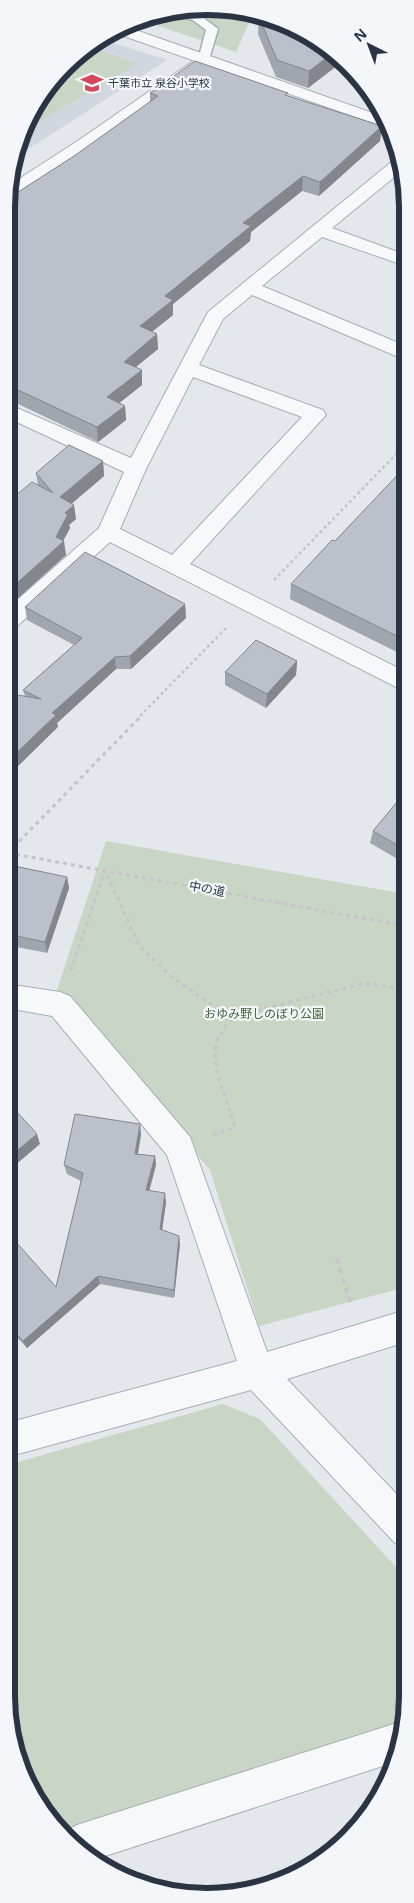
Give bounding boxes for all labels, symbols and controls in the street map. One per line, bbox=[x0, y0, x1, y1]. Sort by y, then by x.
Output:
north arrow bbox=[344, 20, 394, 70]
text: N bbox=[349, 24, 371, 46]
school or university icon: 千葉市立 泉谷小学校 bbox=[79, 70, 105, 96]
place label: 千葉市立 泉谷小学校 bbox=[108, 75, 210, 90]
street label: 中の道 bbox=[188, 877, 226, 900]
park label: おゆみ野しのぼり公園 bbox=[204, 1005, 324, 1022]

